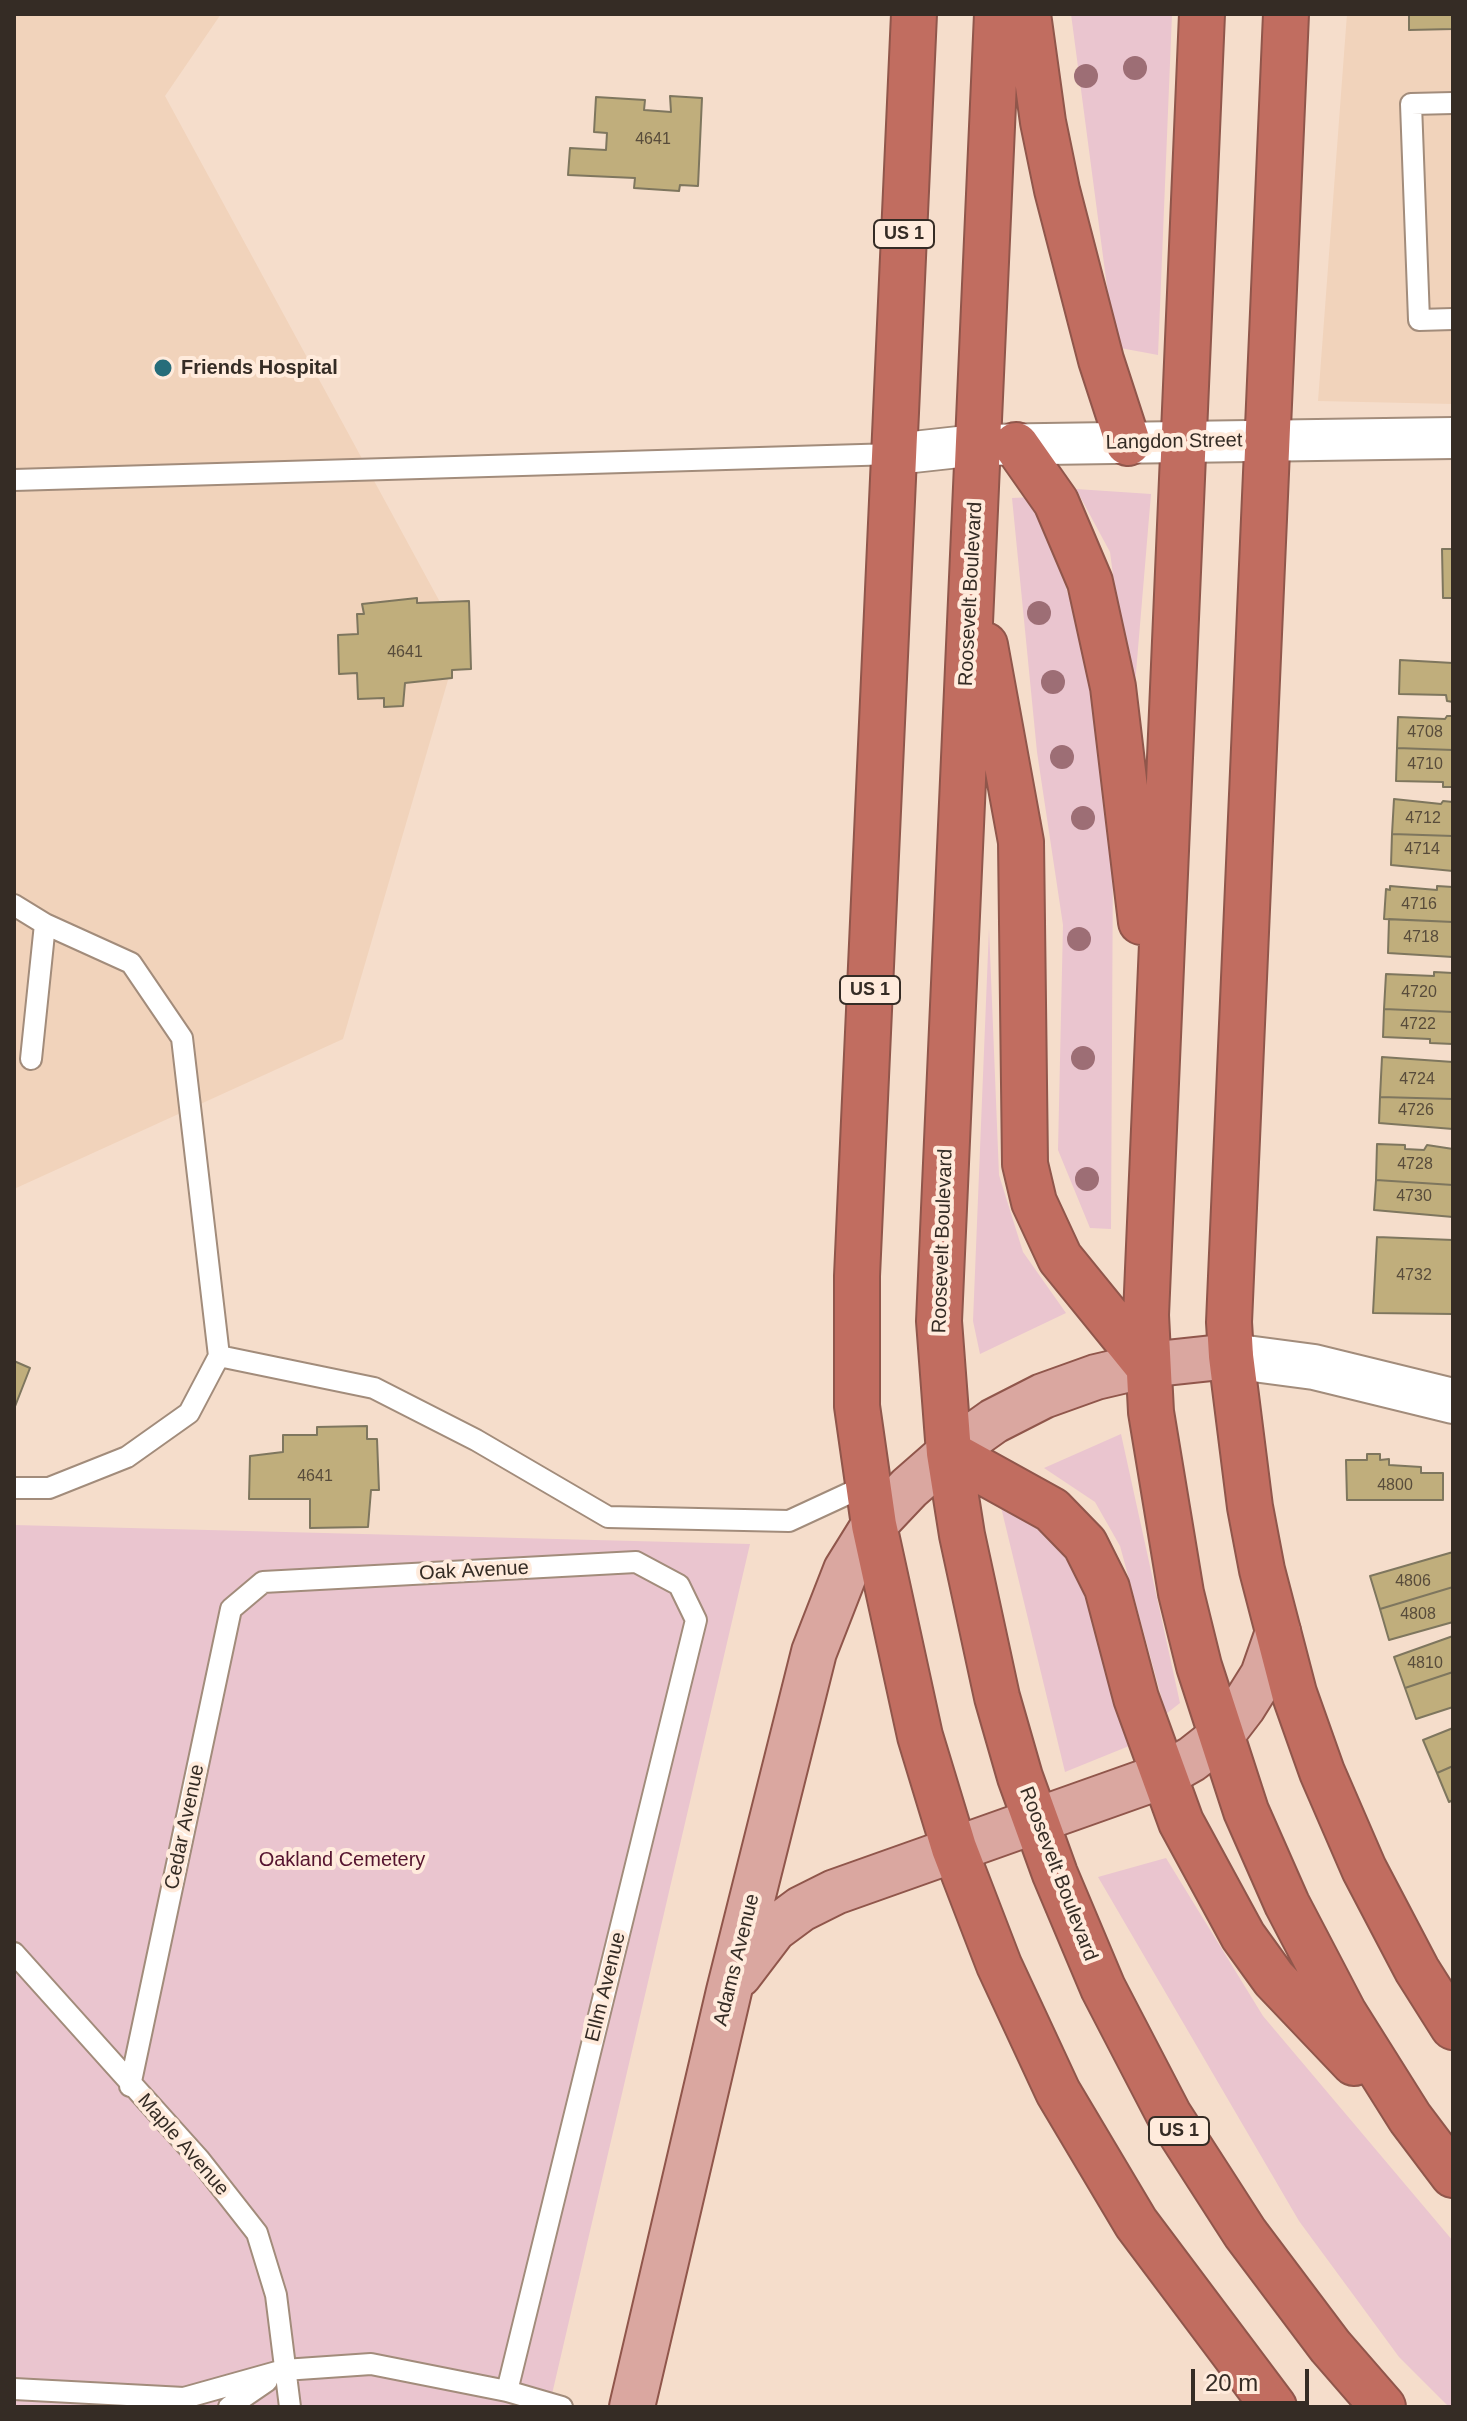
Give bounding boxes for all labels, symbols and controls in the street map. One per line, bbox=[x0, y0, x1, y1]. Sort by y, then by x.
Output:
house number: 4641 bbox=[635, 130, 671, 150]
road number: US 1 bbox=[874, 220, 934, 248]
place label: Friends Hospital bbox=[181, 356, 338, 380]
marker: Friends Hospital bbox=[152, 357, 174, 379]
street label: Langdon Street bbox=[1105, 429, 1243, 455]
street label: Roosevelt Boulevard bbox=[954, 501, 988, 687]
house number: 4641 bbox=[387, 643, 423, 663]
house number: 4708 bbox=[1407, 723, 1443, 743]
house number: 4710 bbox=[1407, 755, 1443, 775]
house number: 4712 bbox=[1405, 809, 1441, 829]
house number: 4714 bbox=[1404, 840, 1440, 860]
house number: 4716 bbox=[1401, 895, 1437, 915]
house number: 4718 bbox=[1403, 928, 1439, 948]
road number: US 1 bbox=[840, 976, 900, 1004]
house number: 4720 bbox=[1401, 983, 1437, 1003]
house number: 4722 bbox=[1400, 1015, 1436, 1035]
house number: 4724 bbox=[1399, 1070, 1435, 1090]
house number: 4726 bbox=[1398, 1101, 1434, 1121]
street label: Roosevelt Boulevard bbox=[928, 1148, 958, 1334]
house number: 4728 bbox=[1397, 1155, 1433, 1175]
house number: 4730 bbox=[1396, 1187, 1432, 1207]
house number: 4732 bbox=[1396, 1266, 1432, 1286]
house number: 4641 bbox=[297, 1467, 333, 1487]
house number: 4800 bbox=[1377, 1476, 1413, 1496]
street label: Oak Avenue bbox=[419, 1556, 529, 1586]
house number: 4806 bbox=[1395, 1572, 1431, 1592]
house number: 4808 bbox=[1400, 1605, 1436, 1625]
house number: 4810 bbox=[1407, 1654, 1443, 1674]
street label: Cedar Avenue bbox=[160, 1762, 210, 1892]
street label: Roosevelt Boulevard bbox=[1014, 1784, 1102, 1964]
park label: Oakland Cemetery bbox=[259, 1848, 425, 1872]
street label: Adams Avenue bbox=[709, 1891, 765, 2029]
street label: Ellm Avenue bbox=[581, 1930, 631, 2044]
street label: Maple Avenue bbox=[132, 2089, 234, 2201]
road number: US 1 bbox=[1149, 2117, 1209, 2145]
scale bar bbox=[1195, 2353, 1313, 2403]
text: 20 m bbox=[1205, 2369, 1258, 2396]

